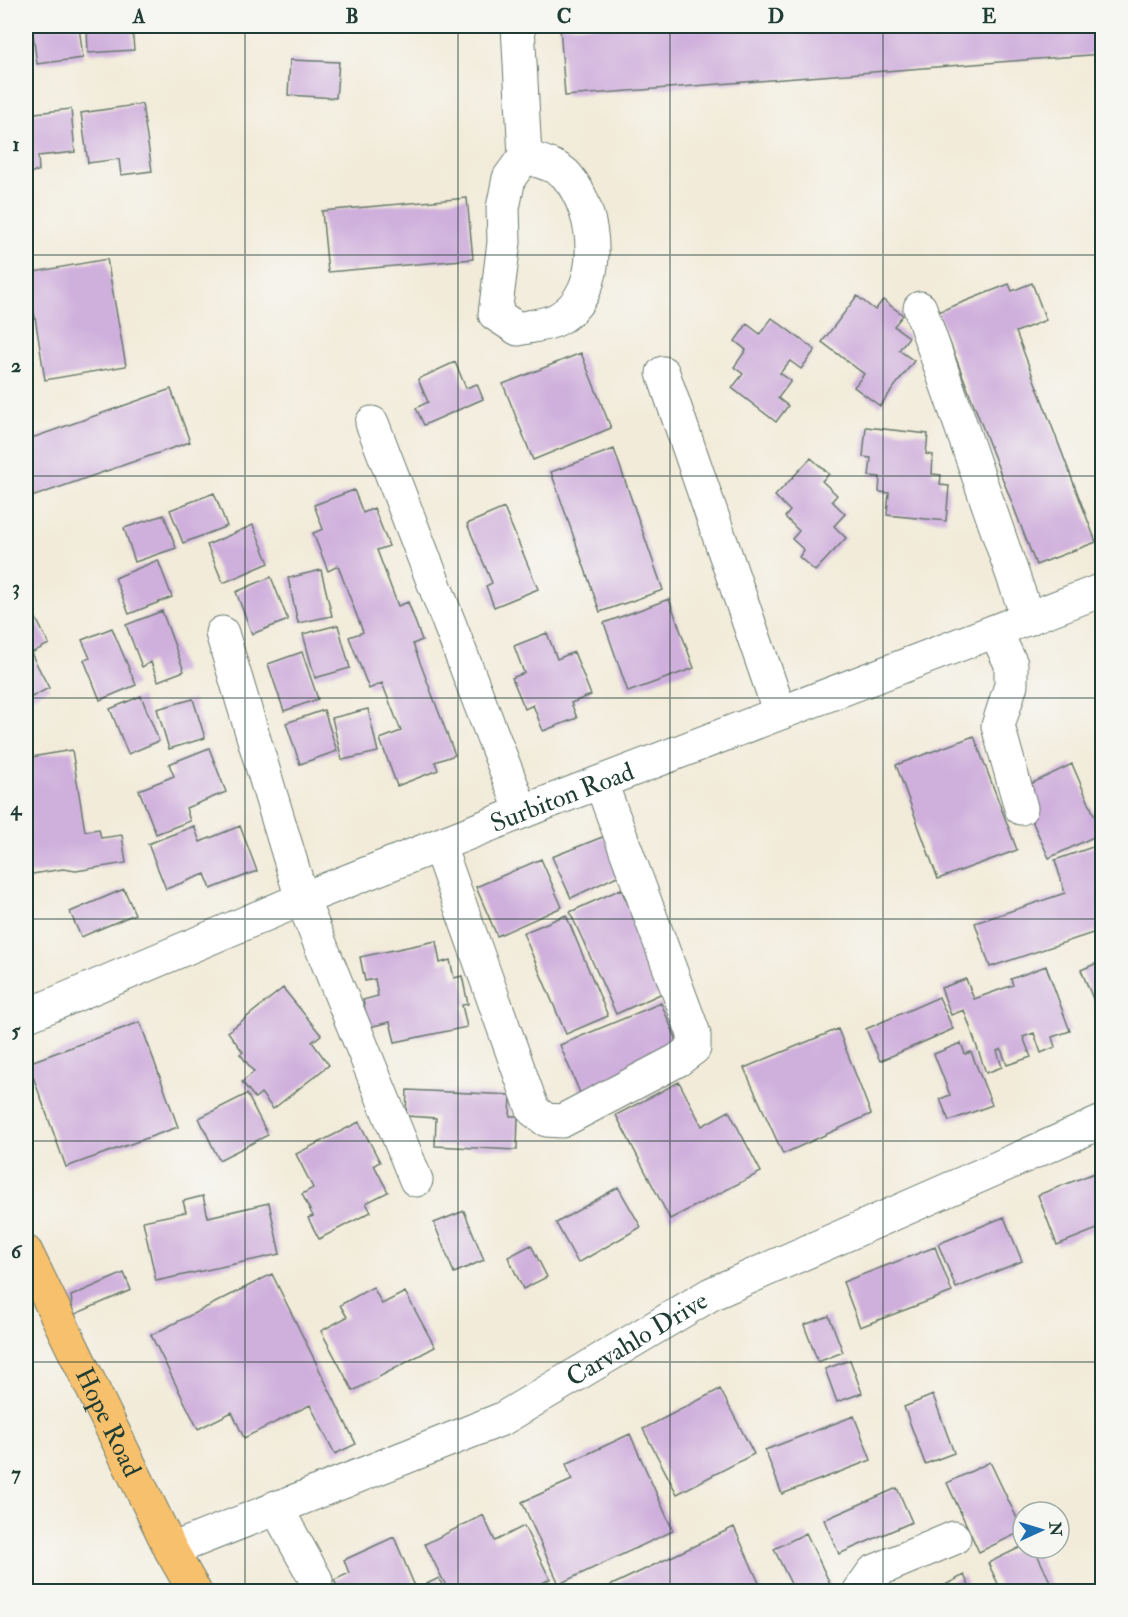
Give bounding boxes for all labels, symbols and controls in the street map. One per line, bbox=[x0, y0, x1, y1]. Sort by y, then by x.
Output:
text: A bbox=[132, 4, 146, 29]
text: B bbox=[345, 4, 359, 29]
text: C bbox=[557, 4, 571, 29]
text: D bbox=[768, 4, 784, 29]
text: E bbox=[982, 4, 997, 29]
text: 1 bbox=[12, 132, 20, 157]
text: 2 bbox=[11, 353, 21, 378]
text: 3 bbox=[12, 575, 20, 600]
street label: Surbiton Road bbox=[486, 756, 639, 840]
text: 4 bbox=[10, 796, 23, 821]
text: 5 bbox=[12, 1018, 22, 1043]
text: 6 bbox=[11, 1239, 23, 1264]
street label: Carvahlo Drive bbox=[561, 1285, 714, 1394]
street label: Hope Road bbox=[68, 1363, 148, 1482]
text: 7 bbox=[11, 1461, 21, 1486]
north arrow bbox=[1011, 1500, 1071, 1560]
text: N bbox=[1044, 1520, 1065, 1538]

